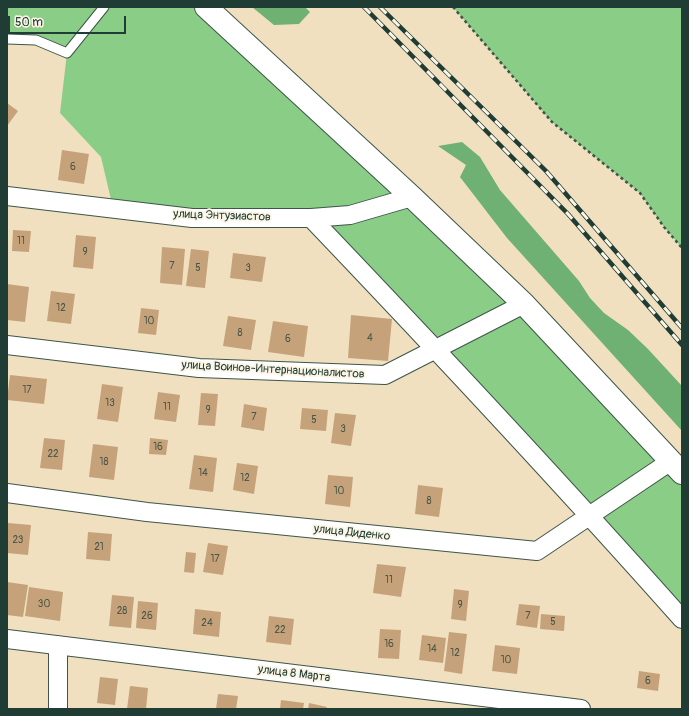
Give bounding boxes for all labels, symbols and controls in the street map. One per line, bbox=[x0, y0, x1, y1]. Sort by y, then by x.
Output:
scale bar bbox=[10, 8, 128, 34]
text: 50 m bbox=[15, 15, 43, 30]
house number: 6 bbox=[70, 161, 76, 173]
street label: улица Энтузиастов bbox=[173, 207, 271, 225]
house number: 11 bbox=[17, 235, 25, 247]
house number: 9 bbox=[82, 246, 88, 258]
house number: 7 bbox=[169, 260, 175, 272]
house number: 5 bbox=[195, 262, 201, 274]
house number: 3 bbox=[245, 262, 251, 274]
house number: 12 bbox=[56, 302, 66, 314]
house number: 10 bbox=[144, 315, 154, 327]
house number: 8 bbox=[237, 327, 243, 339]
house number: 4 bbox=[367, 332, 373, 344]
house number: 6 bbox=[285, 333, 291, 345]
street label: улица Воинов-Интернационалистов bbox=[181, 358, 365, 382]
house number: 17 bbox=[22, 384, 32, 396]
house number: 13 bbox=[105, 397, 115, 409]
house number: 11 bbox=[163, 401, 171, 413]
house number: 9 bbox=[205, 404, 211, 416]
house number: 7 bbox=[251, 411, 257, 423]
house number: 5 bbox=[311, 414, 317, 426]
house number: 3 bbox=[340, 423, 346, 435]
house number: 16 bbox=[153, 441, 163, 453]
house number: 22 bbox=[47, 448, 59, 460]
house number: 18 bbox=[100, 456, 108, 468]
house number: 14 bbox=[198, 467, 208, 479]
house number: 12 bbox=[240, 472, 250, 484]
house number: 10 bbox=[334, 485, 344, 497]
house number: 8 bbox=[426, 495, 432, 507]
street label: улица Диденко bbox=[313, 522, 391, 544]
house number: 23 bbox=[13, 534, 23, 546]
house number: 21 bbox=[94, 541, 104, 553]
house number: 17 bbox=[210, 553, 220, 565]
house number: 11 bbox=[385, 574, 393, 586]
house number: 30 bbox=[38, 598, 50, 610]
house number: 9 bbox=[457, 599, 463, 611]
house number: 28 bbox=[117, 605, 127, 617]
house number: 26 bbox=[141, 610, 153, 622]
house number: 7 bbox=[525, 610, 531, 622]
house number: 5 bbox=[550, 616, 556, 628]
house number: 24 bbox=[201, 617, 213, 629]
house number: 22 bbox=[274, 624, 286, 636]
house number: 16 bbox=[384, 638, 394, 650]
house number: 14 bbox=[427, 643, 437, 655]
house number: 12 bbox=[450, 647, 460, 659]
house number: 10 bbox=[501, 654, 511, 666]
street label: улица 8 Марта bbox=[257, 662, 331, 686]
house number: 6 bbox=[645, 675, 651, 687]

